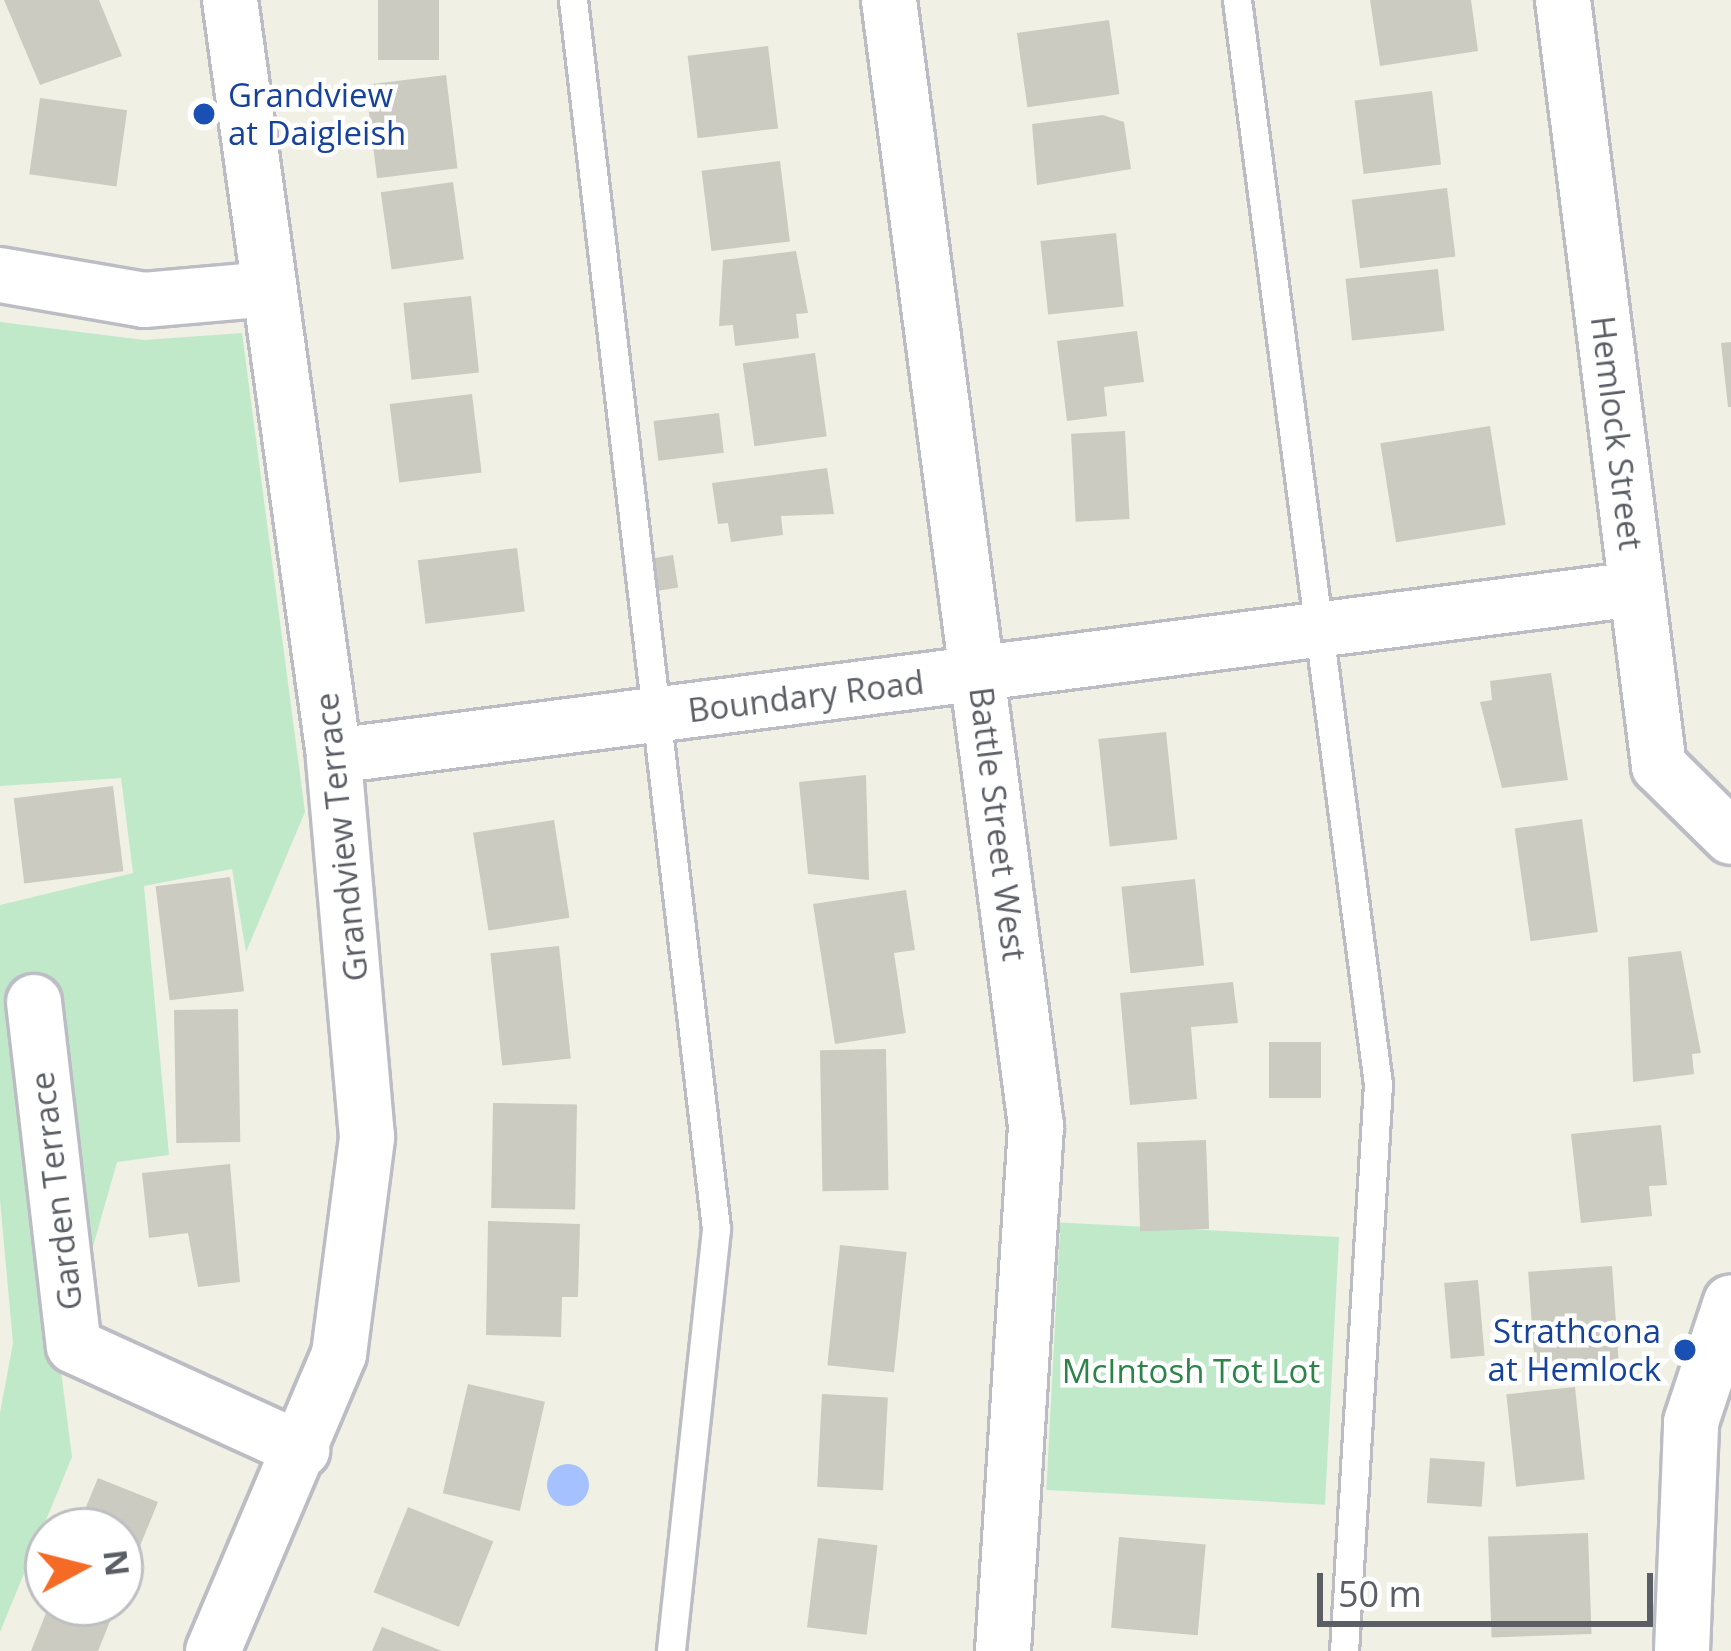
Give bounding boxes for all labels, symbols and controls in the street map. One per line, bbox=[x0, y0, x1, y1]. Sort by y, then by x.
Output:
place label: Grandview at Daigleish bbox=[228, 75, 406, 153]
marker: Grandview at Daigleish bbox=[191, 101, 217, 127]
street label: Hemlock Street bbox=[1583, 314, 1651, 552]
street label: Boundary Road bbox=[686, 662, 926, 730]
street label: Battle Street West bbox=[962, 685, 1034, 963]
street label: Grandview Terrace bbox=[306, 691, 376, 983]
street label: Garden Terrace bbox=[22, 1070, 90, 1312]
place label: Strathcona at Hemlock bbox=[1488, 1311, 1661, 1389]
marker: Strathcona at Hemlock bbox=[1672, 1337, 1698, 1363]
park label: McIntosh Tot Lot bbox=[1062, 1351, 1320, 1391]
north arrow bbox=[24, 1507, 144, 1627]
text: N bbox=[93, 1547, 141, 1579]
scale bar bbox=[1323, 1549, 1659, 1623]
text: 50 m bbox=[1338, 1569, 1422, 1618]

